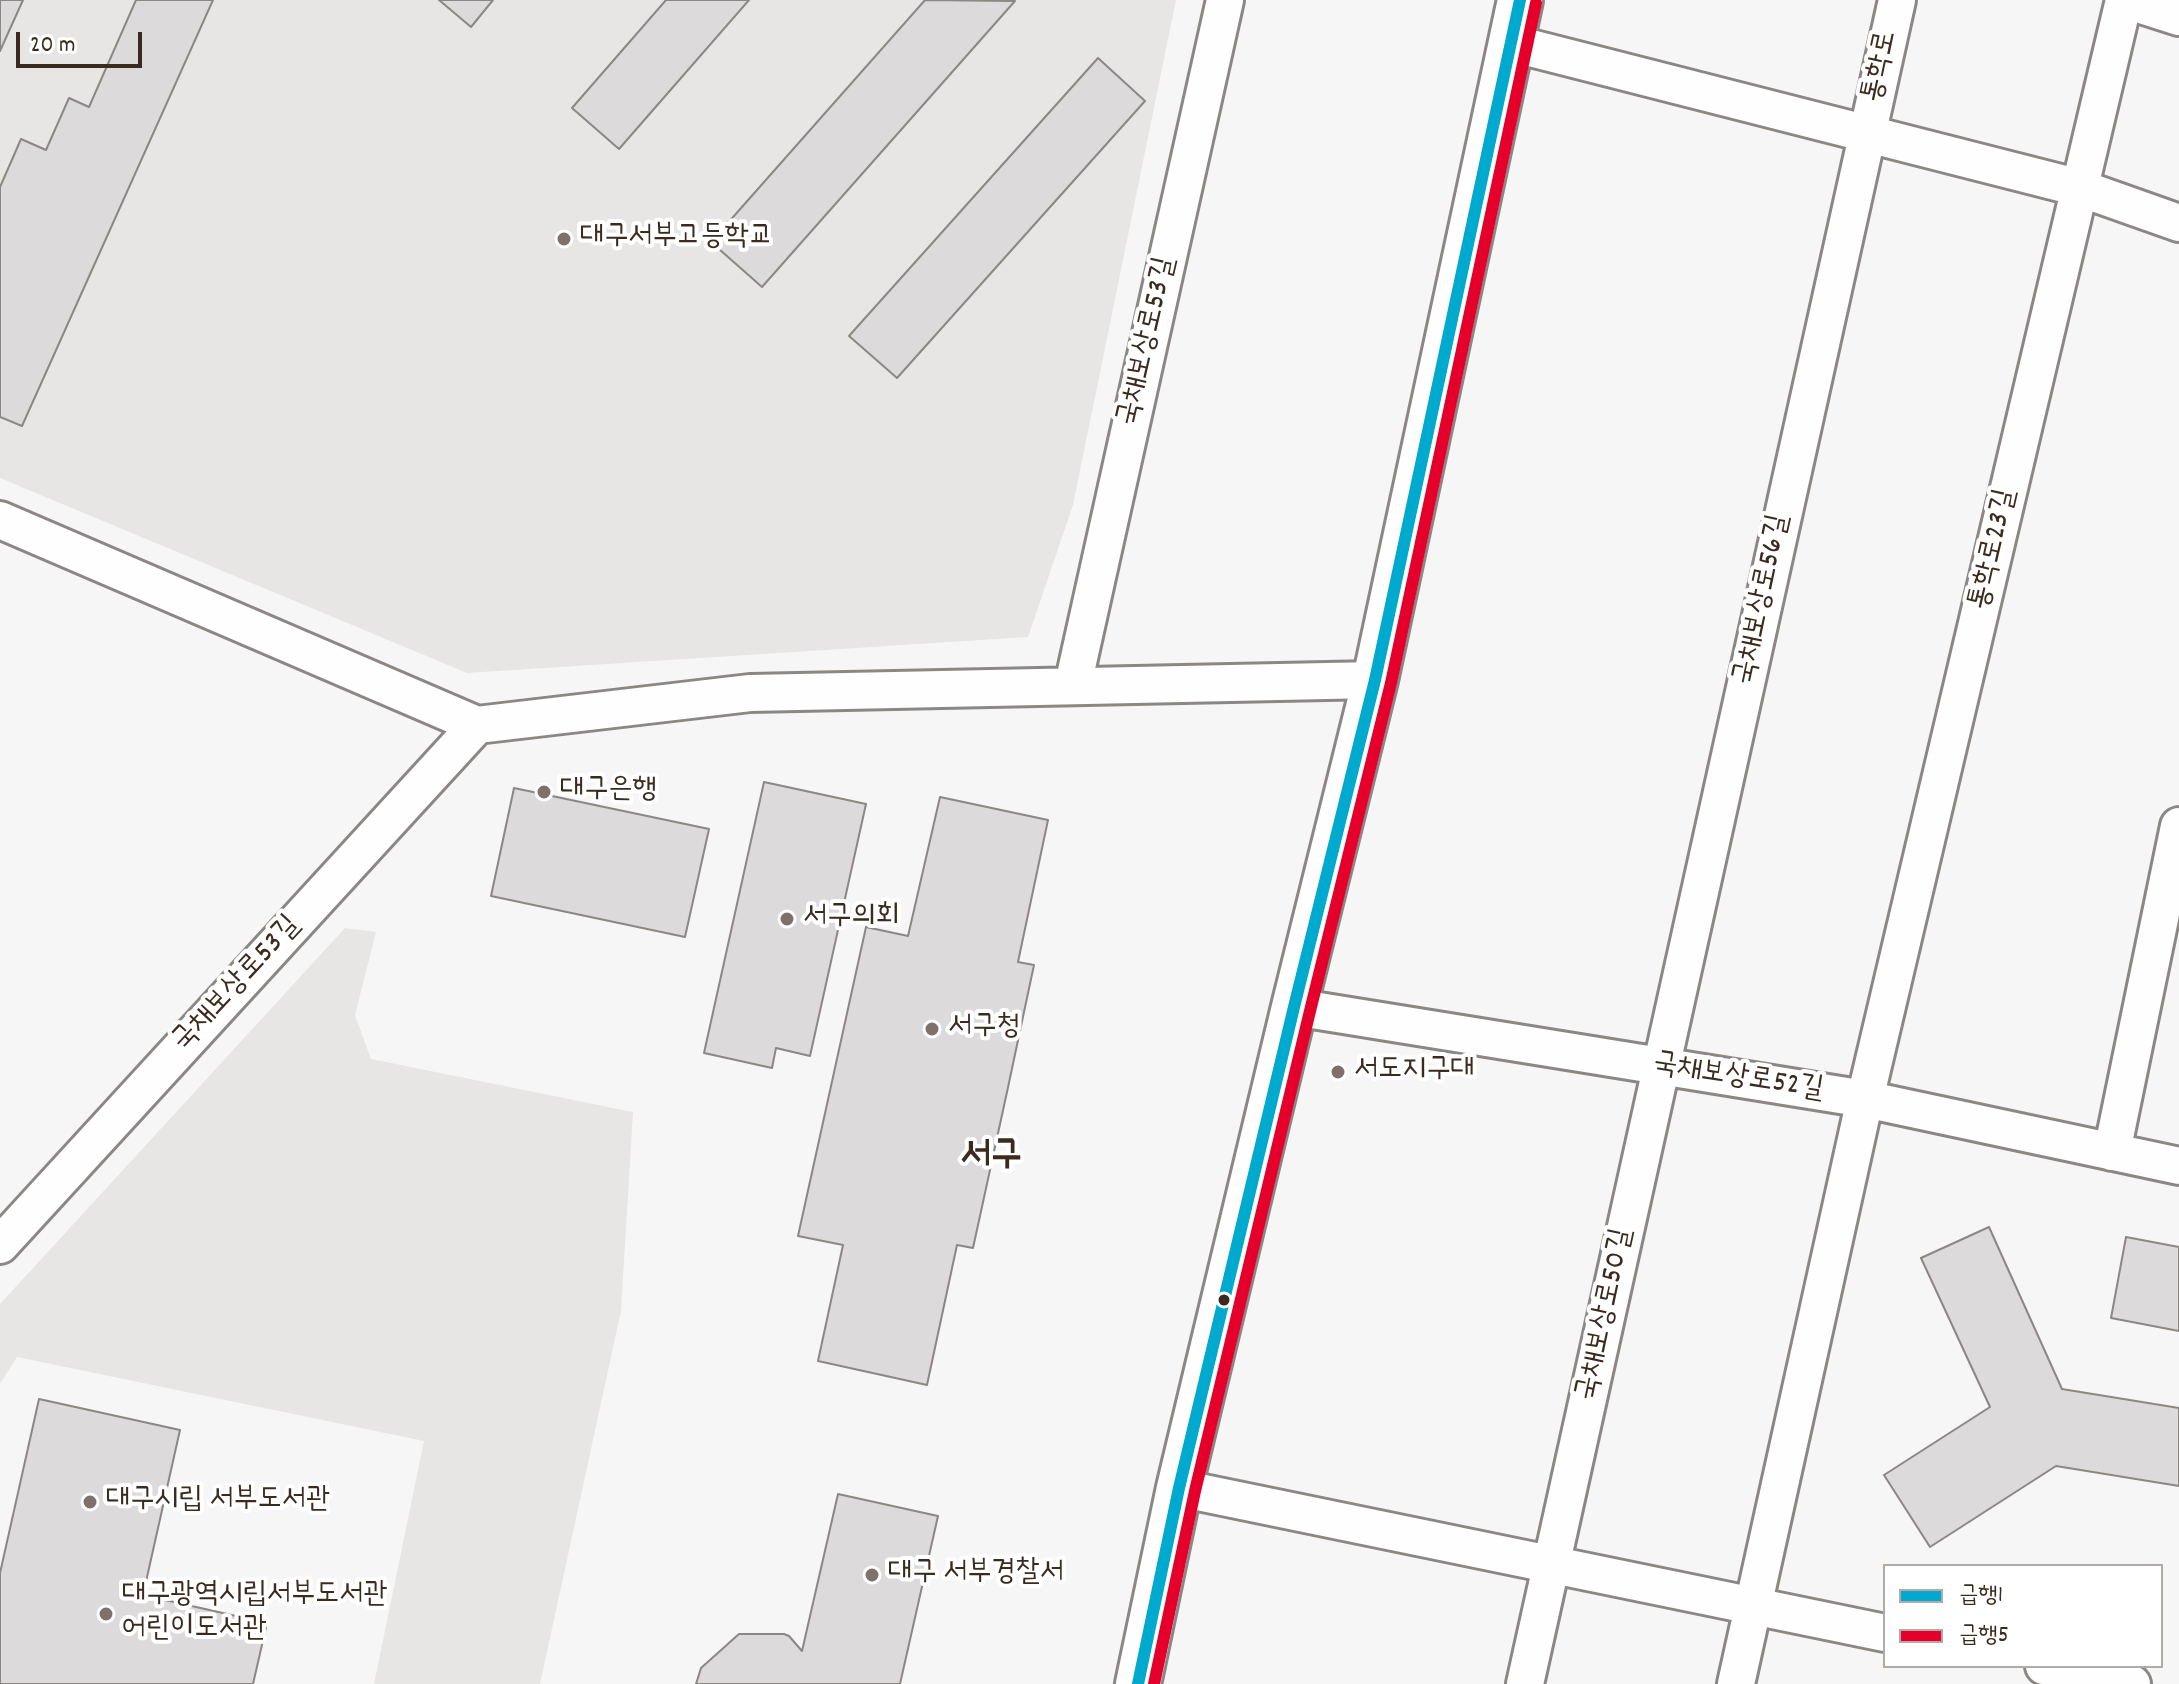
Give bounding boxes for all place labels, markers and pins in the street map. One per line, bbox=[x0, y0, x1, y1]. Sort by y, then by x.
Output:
place label: 대구서부고등학교 bbox=[580, 221, 773, 257]
marker: 대구서부고등학교 bbox=[555, 230, 573, 248]
place label: 대구은행 bbox=[560, 774, 657, 810]
marker: 대구은행 bbox=[535, 783, 553, 801]
place label: 서구의회 bbox=[803, 901, 900, 937]
marker: 서구의회 bbox=[778, 910, 796, 928]
place label: 서구청 bbox=[948, 1011, 1020, 1047]
marker: 서구청 bbox=[923, 1020, 941, 1038]
place label: 서도지구대 bbox=[1354, 1054, 1475, 1090]
marker: 서도지구대 bbox=[1329, 1063, 1347, 1081]
unlabelled marker bbox=[1216, 1292, 1232, 1308]
place label: 대구시립 서부도서관 bbox=[106, 1484, 330, 1520]
marker: 대구시립 서부도서관 bbox=[81, 1493, 99, 1511]
place label: 대구 서부경찰서 bbox=[888, 1557, 1064, 1593]
marker: 대구 서부경찰서 bbox=[863, 1566, 881, 1584]
place label: 대구광역시립서부도서관 어린이도서관 bbox=[122, 1579, 388, 1650]
marker: 대구광역시립서부도서관 어린이도서관 bbox=[97, 1605, 115, 1623]

